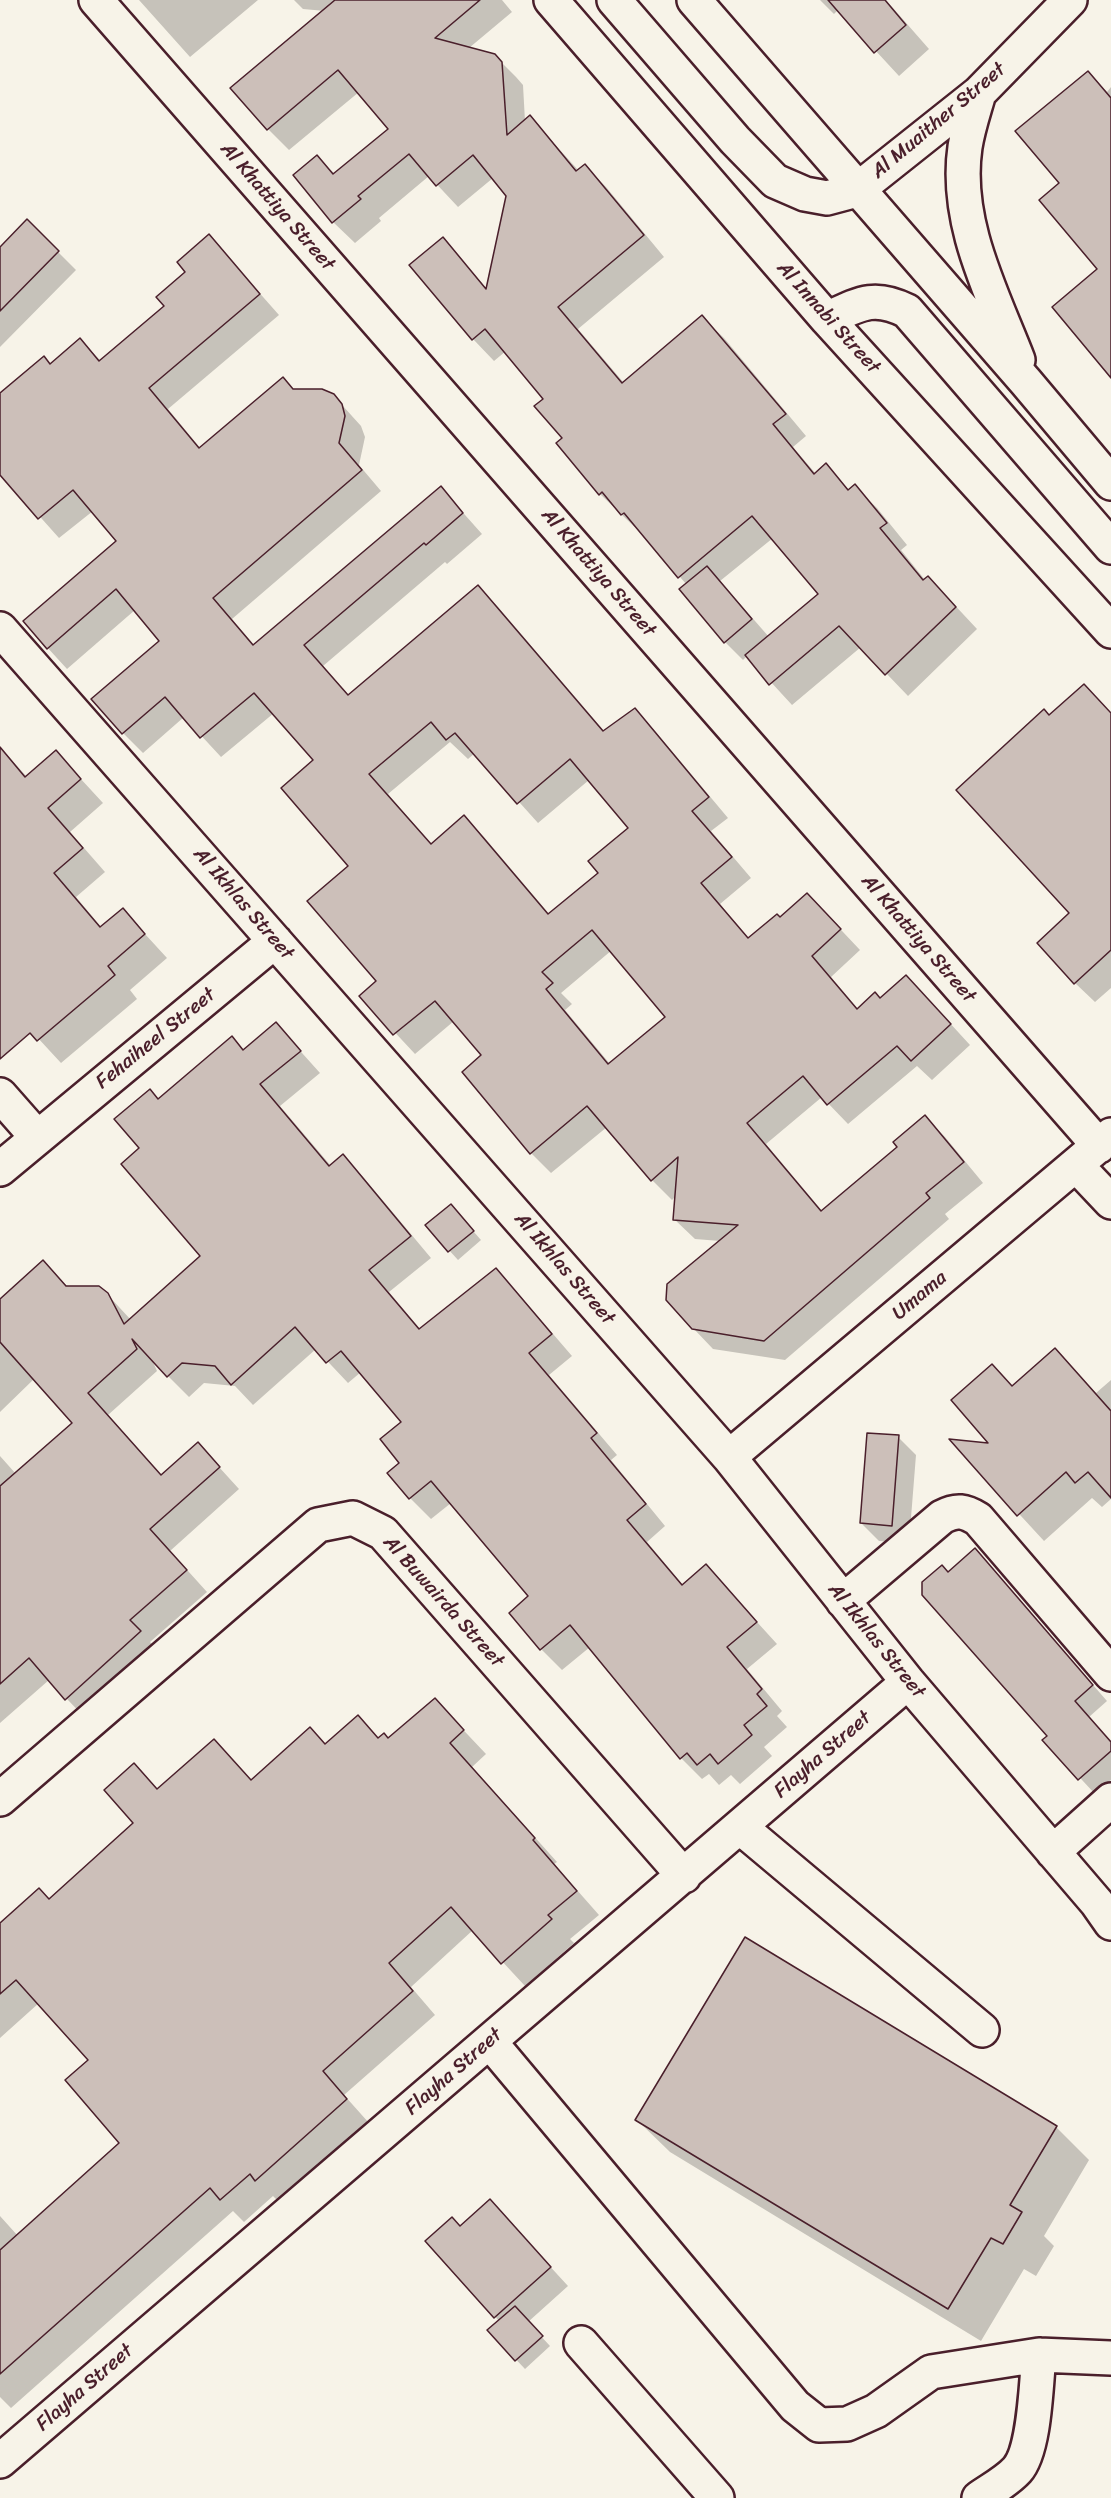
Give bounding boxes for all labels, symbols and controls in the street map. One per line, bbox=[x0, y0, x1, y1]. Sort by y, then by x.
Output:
street label: Al Muaither Street bbox=[867, 58, 1011, 184]
street label: Al Khattiya Street bbox=[215, 138, 339, 276]
street label: Al Innabi Street bbox=[771, 257, 885, 379]
street label: Al Khattiya Street bbox=[536, 504, 660, 642]
street label: Al Ikhlas Street bbox=[188, 843, 298, 965]
street label: Al Khattiya Street bbox=[856, 870, 980, 1008]
street label: Fehaiheel Street bbox=[91, 983, 221, 1095]
street label: Al Ikhlas Street bbox=[509, 1208, 619, 1330]
street label: Umama bbox=[888, 1266, 952, 1326]
street label: Al Buwairda Street bbox=[378, 1531, 508, 1673]
street label: Al Ikhlas Street bbox=[822, 1579, 930, 1703]
street label: Flayha Street bbox=[770, 1706, 876, 1804]
street label: Flayha Street bbox=[401, 2023, 507, 2121]
street label: Flayha Street bbox=[32, 2339, 138, 2437]

